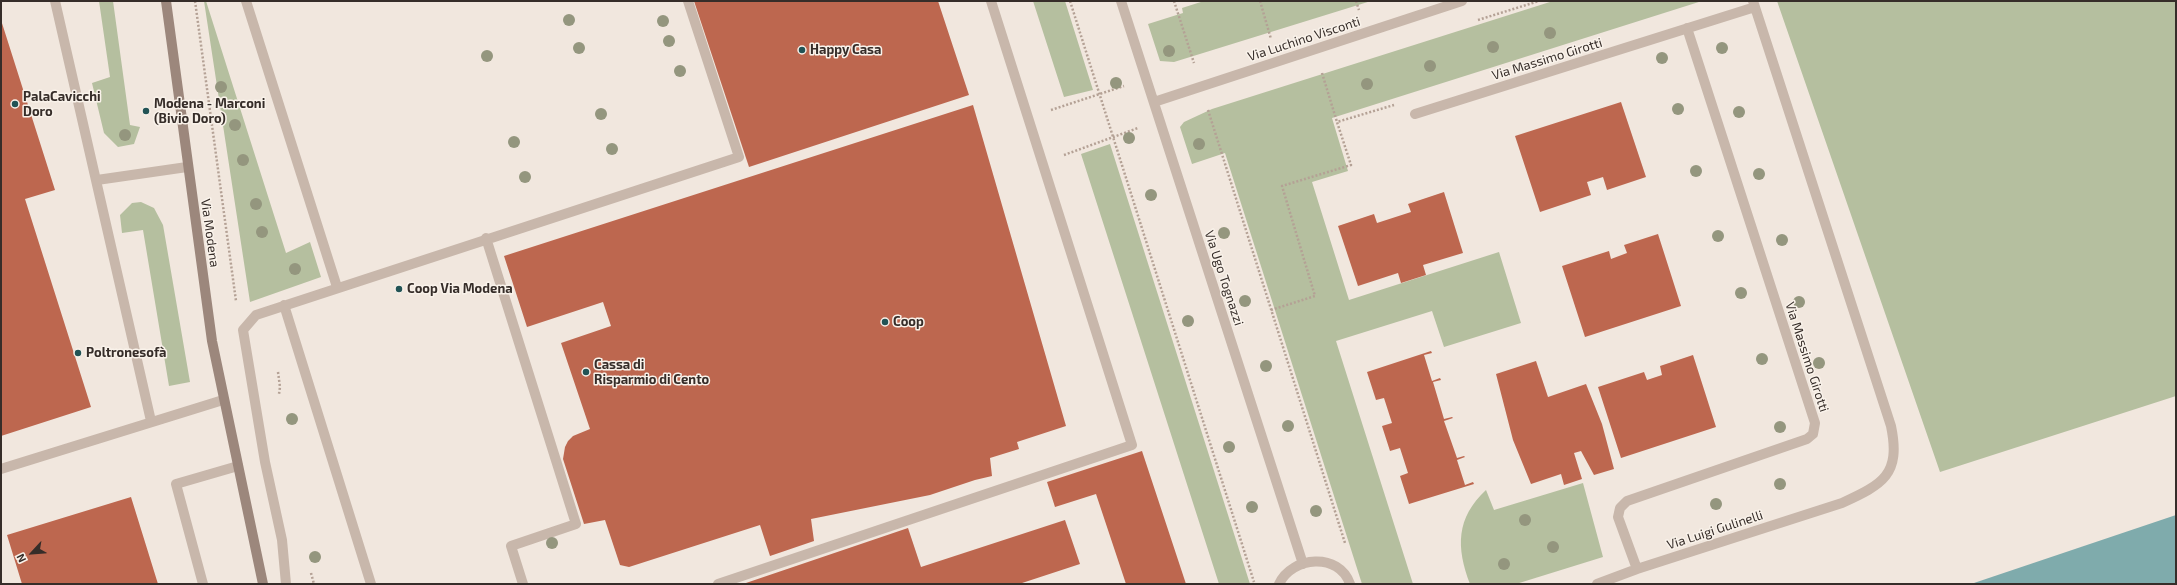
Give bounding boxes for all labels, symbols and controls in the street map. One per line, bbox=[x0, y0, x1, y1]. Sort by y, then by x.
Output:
street label: Via Luchino Visconti bbox=[1246, 13, 1362, 65]
street label: Via Massimo Girotti bbox=[1490, 35, 1604, 83]
place label: Happy Casa bbox=[810, 42, 881, 58]
marker: Happy Casa bbox=[797, 45, 807, 55]
place label: PalaCavicchi Doro bbox=[23, 89, 101, 120]
place label: Modena - Marconi (Bivio Doro) bbox=[154, 96, 265, 127]
marker: PalaCavicchi Doro bbox=[10, 99, 20, 109]
marker: Modena - Marconi (Bivio Doro) bbox=[141, 106, 151, 116]
street label: Via Modena bbox=[197, 198, 223, 268]
street label: Via Ugo Tognazzi bbox=[1201, 228, 1247, 328]
place label: Coop Via Modena bbox=[407, 281, 513, 297]
marker: Coop Via Modena bbox=[394, 284, 404, 294]
street label: Via Massimo Girotti bbox=[1782, 300, 1832, 414]
place label: Coop bbox=[893, 314, 924, 330]
marker: Coop bbox=[880, 317, 890, 327]
place label: Poltronesofà bbox=[86, 345, 167, 361]
marker: Poltronesofà bbox=[73, 348, 83, 358]
place label: Cassa di Risparmio di Cento bbox=[594, 357, 709, 388]
marker: Cassa di Risparmio di Cento bbox=[581, 367, 591, 377]
street label: Via Luigi Gulinelli bbox=[1665, 507, 1765, 553]
north arrow bbox=[12, 533, 52, 573]
text: N bbox=[13, 552, 28, 565]

